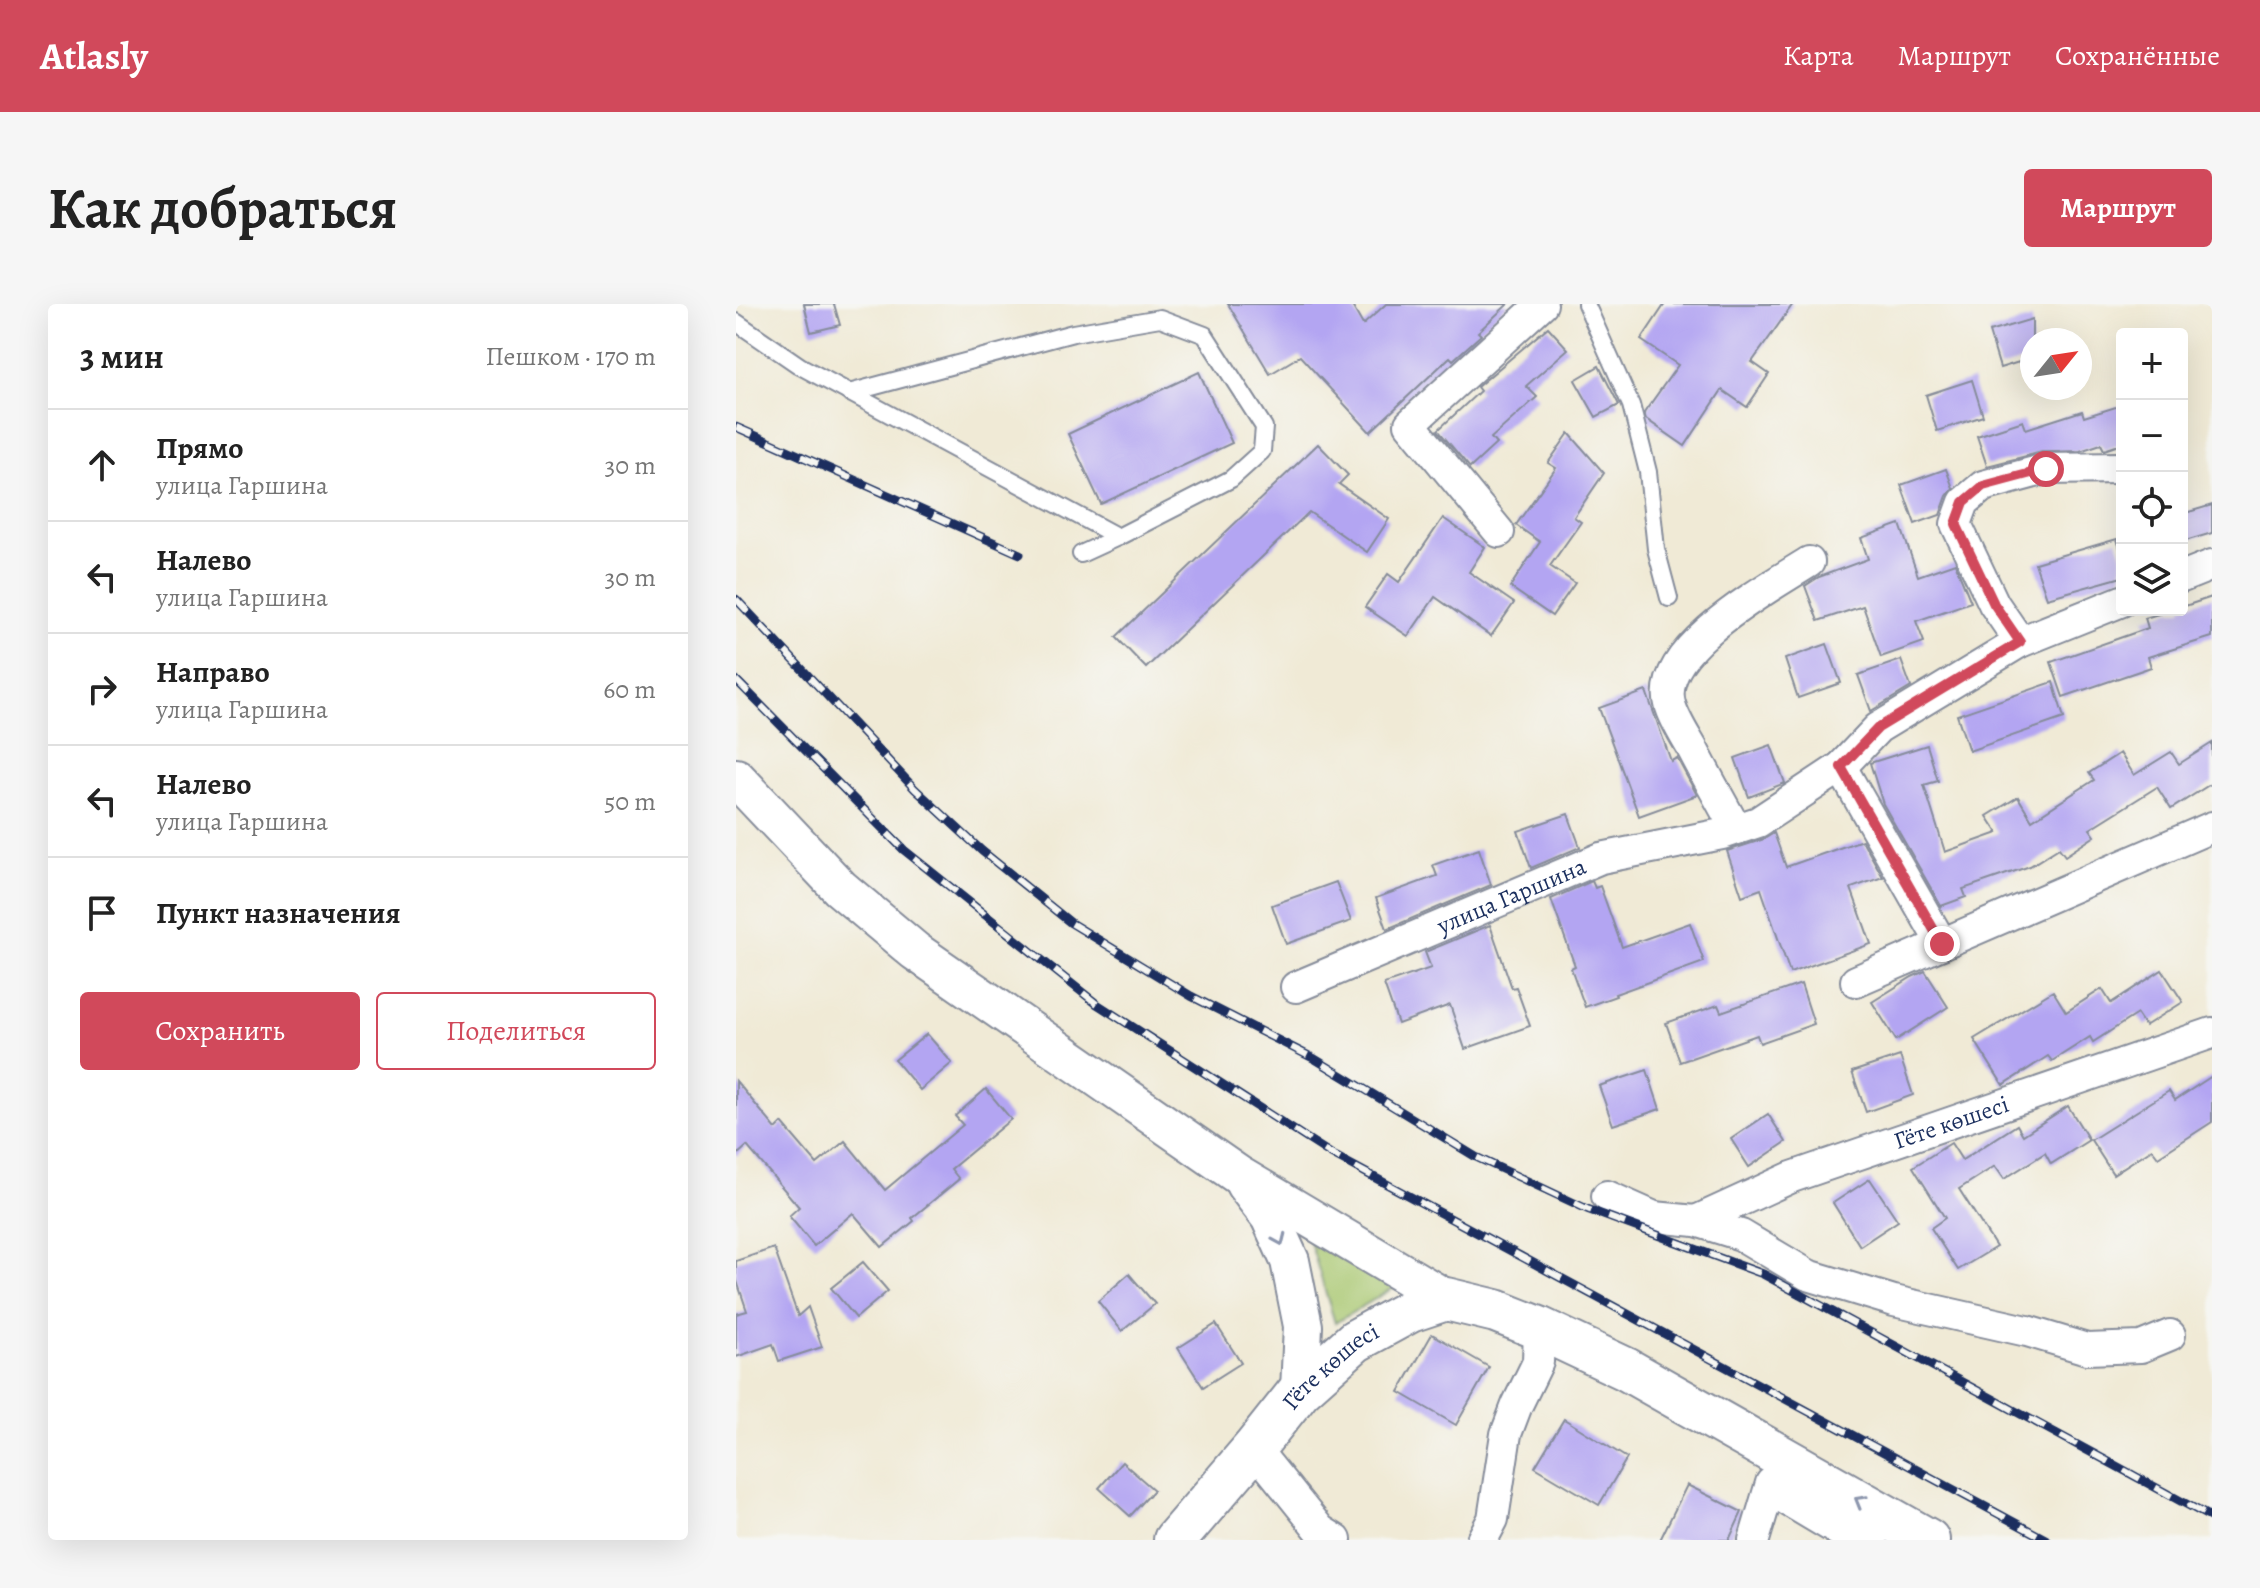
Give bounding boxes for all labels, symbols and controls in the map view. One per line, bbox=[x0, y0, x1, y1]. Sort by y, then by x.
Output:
text: Atlasly bbox=[40, 30, 148, 82]
text: Карта bbox=[1783, 37, 1854, 75]
text: Маршрут bbox=[1898, 37, 2011, 75]
text: Сохранённые bbox=[2055, 37, 2220, 75]
button: Маршрут bbox=[2024, 169, 2212, 247]
text: Как добраться bbox=[48, 170, 397, 246]
north arrow bbox=[2020, 328, 2092, 400]
map controls bbox=[2116, 328, 2188, 616]
button: + bbox=[2116, 328, 2188, 400]
text: 3 мин bbox=[80, 333, 164, 380]
text: Пешком · 170 m bbox=[485, 339, 656, 374]
button: − bbox=[2116, 400, 2188, 472]
text: Прямо bbox=[156, 428, 243, 468]
icon: ahead bbox=[80, 443, 124, 487]
text: 30 m bbox=[605, 448, 656, 483]
route start bbox=[2028, 451, 2064, 487]
text: улица Гаршина bbox=[156, 468, 328, 503]
button: locate bbox=[2116, 472, 2188, 544]
text: Налево bbox=[156, 540, 251, 580]
button: layers bbox=[2116, 544, 2188, 616]
icon: left bbox=[80, 555, 124, 599]
text: 30 m bbox=[605, 560, 656, 595]
text: улица Гаршина bbox=[156, 580, 328, 615]
text: Направо bbox=[156, 652, 270, 692]
icon: right bbox=[80, 667, 124, 711]
text: 60 m bbox=[603, 672, 656, 707]
text: улица Гаршина bbox=[156, 692, 328, 727]
text: Налево bbox=[156, 764, 251, 804]
icon: left bbox=[80, 779, 124, 823]
text: 50 m bbox=[604, 784, 656, 819]
text: улица Гаршина bbox=[156, 804, 328, 839]
street label: улица Гаршина bbox=[1431, 850, 1591, 942]
icon: arrive bbox=[80, 891, 124, 935]
text: Пункт назначения bbox=[156, 893, 401, 933]
route end bbox=[1924, 926, 1960, 962]
button: Сохранить bbox=[80, 992, 360, 1070]
button: Поделиться bbox=[376, 992, 656, 1070]
street label: Гёте көшесі bbox=[1890, 1088, 2013, 1157]
one-way arrow bbox=[1270, 1232, 1286, 1246]
street label: Гёте көшесі bbox=[1274, 1315, 1384, 1416]
one-way arrow bbox=[1854, 1496, 1868, 1511]

